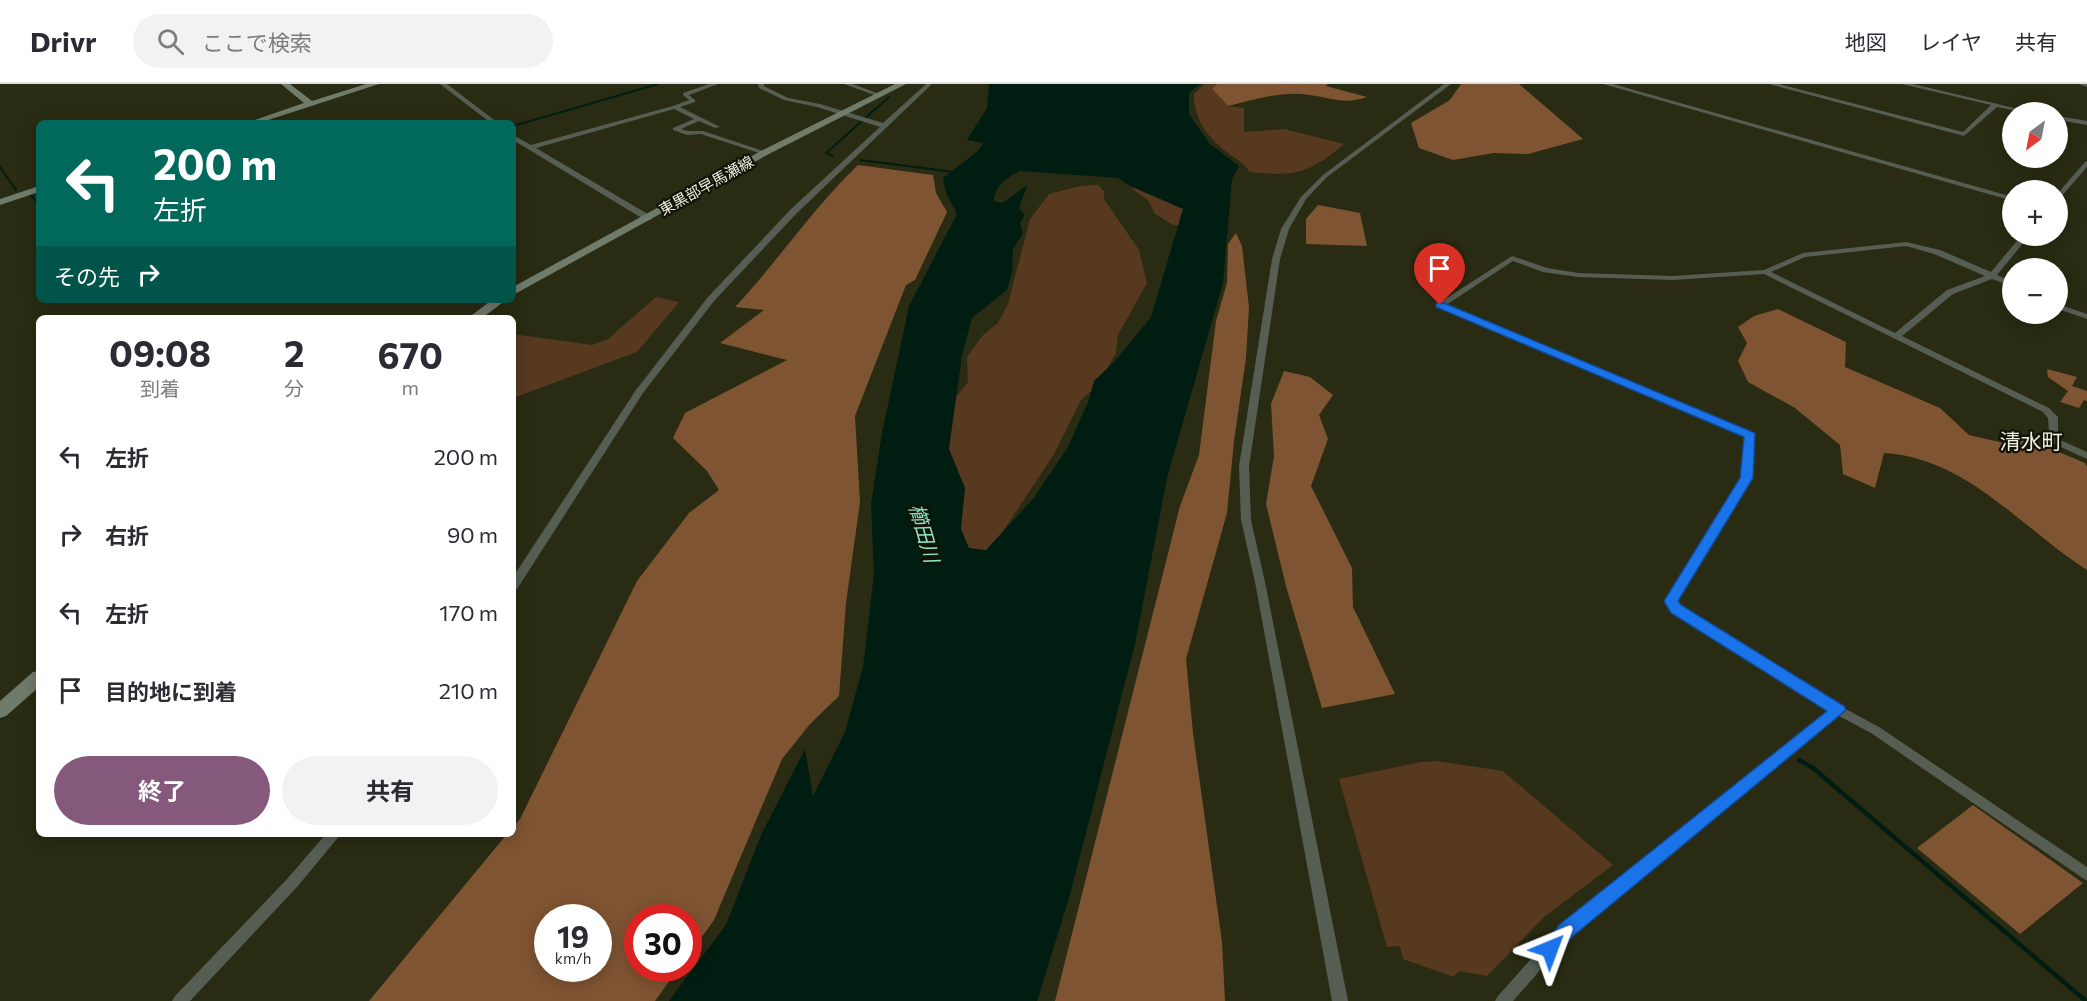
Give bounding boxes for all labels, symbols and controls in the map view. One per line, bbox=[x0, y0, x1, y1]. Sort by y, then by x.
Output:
search box bbox=[133, 14, 553, 68]
text: Drivr bbox=[30, 24, 97, 58]
icon: search bbox=[154, 25, 187, 58]
text: ここで検索 bbox=[202, 29, 312, 56]
text: 地図 bbox=[1845, 29, 1887, 54]
text: レイヤ bbox=[1920, 29, 1982, 54]
text: 共有 bbox=[2015, 29, 2057, 54]
north arrow bbox=[2002, 102, 2068, 168]
map controls bbox=[2002, 102, 2068, 324]
text: 200 m bbox=[153, 137, 277, 189]
icon: left bbox=[54, 144, 132, 222]
street label: 東黒部早馬瀬線 bbox=[656, 152, 756, 218]
button: + bbox=[2002, 180, 2068, 246]
text: 左折 bbox=[153, 193, 207, 226]
pin bbox=[1414, 243, 1465, 305]
icon: arrive bbox=[1423, 252, 1456, 285]
icon: right bbox=[132, 258, 165, 291]
button: − bbox=[2002, 258, 2068, 324]
text: その先 bbox=[54, 263, 120, 290]
text: 09:08 bbox=[109, 330, 211, 374]
text: 2 bbox=[284, 330, 304, 374]
text: 670 bbox=[378, 332, 443, 376]
text: m bbox=[402, 375, 419, 399]
text: 到着 bbox=[140, 376, 180, 400]
text: 分 bbox=[284, 376, 304, 400]
district label: 清水町 bbox=[2000, 428, 2063, 453]
icon: left bbox=[54, 440, 87, 473]
text: 200 m bbox=[434, 443, 498, 470]
text: 左折 bbox=[105, 444, 149, 471]
water label: 櫛田川 bbox=[905, 501, 945, 567]
icon: right bbox=[54, 518, 87, 551]
text: 90 m bbox=[447, 521, 498, 548]
text: 右折 bbox=[105, 522, 149, 549]
icon: left bbox=[54, 596, 87, 629]
text: 170 m bbox=[439, 599, 498, 626]
text: 左折 bbox=[105, 600, 149, 627]
icon: arrive bbox=[54, 674, 87, 707]
text: 210 m bbox=[439, 677, 498, 704]
text: 目的地に到着 bbox=[105, 678, 237, 705]
button: 終了 bbox=[54, 756, 270, 825]
button: 共有 bbox=[282, 756, 498, 825]
speed limit sign: 30 bbox=[624, 904, 702, 982]
text: 19 bbox=[557, 917, 589, 954]
position arrow bbox=[1518, 917, 1582, 981]
text: km/h bbox=[555, 949, 591, 967]

